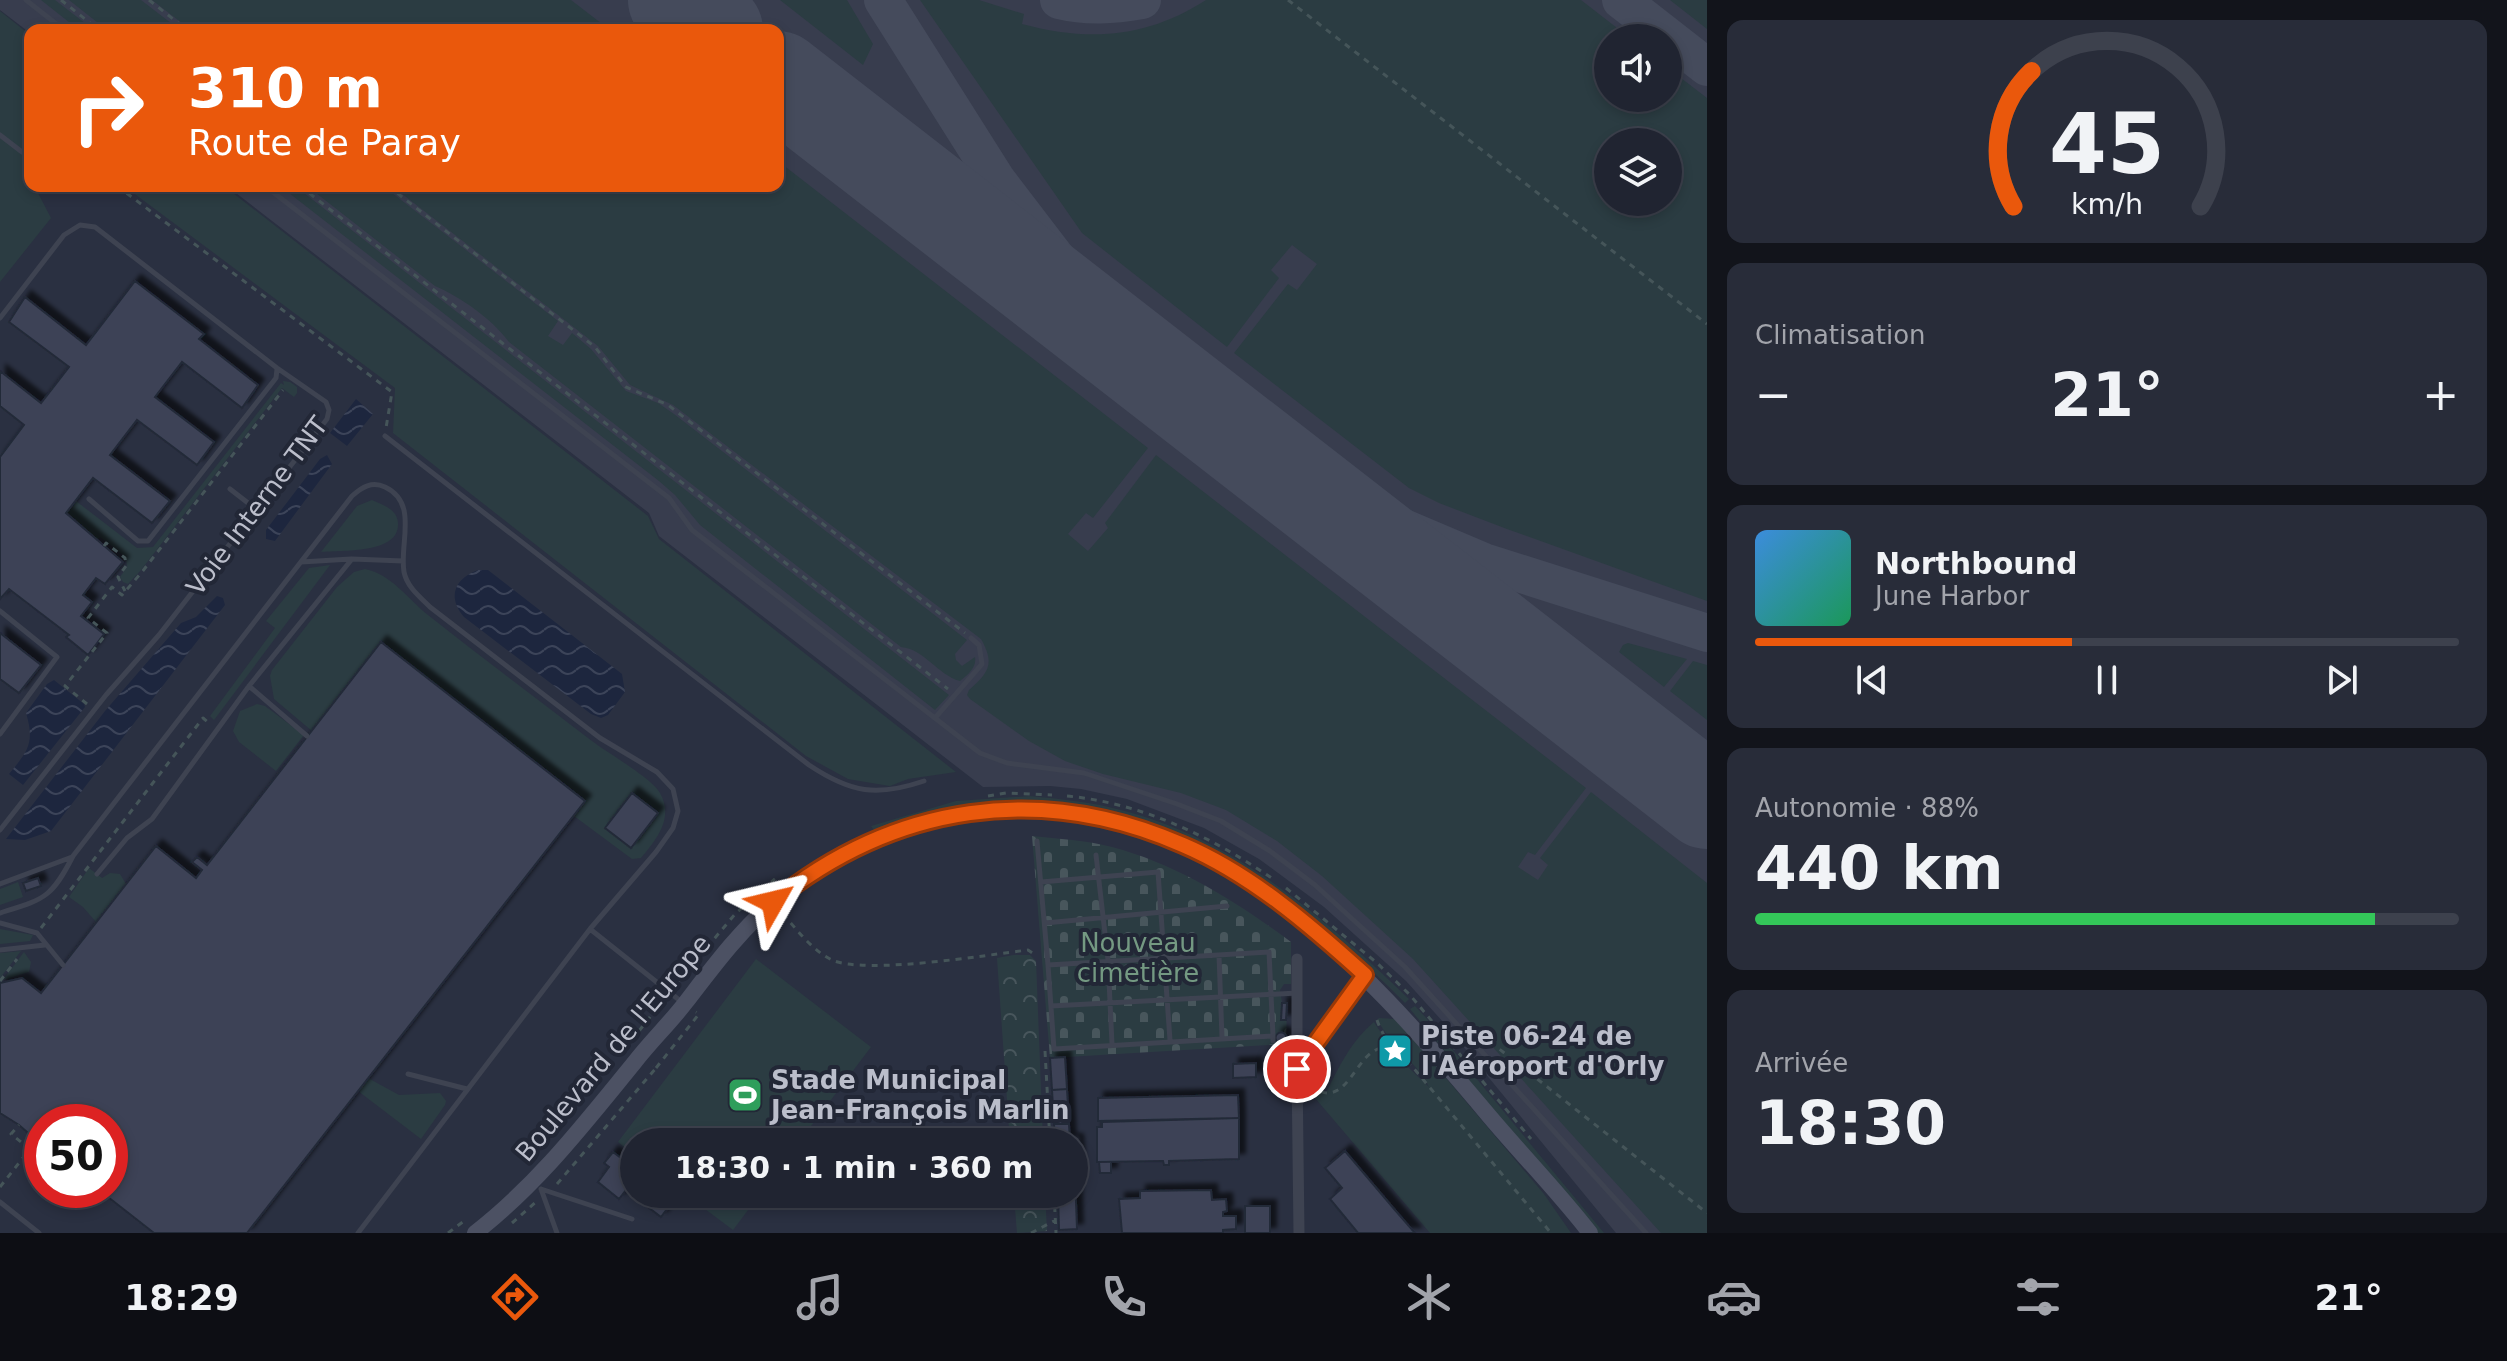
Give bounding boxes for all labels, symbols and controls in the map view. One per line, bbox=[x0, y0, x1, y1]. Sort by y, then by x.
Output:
map controls bbox=[1594, 24, 1682, 216]
button: sound bbox=[1594, 24, 1682, 112]
text: 310 m bbox=[188, 55, 383, 120]
icon: right bbox=[56, 56, 160, 160]
text: 45 bbox=[2049, 96, 2165, 193]
text: Route de Paray bbox=[188, 122, 461, 163]
button: layers bbox=[1594, 128, 1682, 216]
text: km/h bbox=[2071, 187, 2143, 221]
text: Climatisation bbox=[1755, 320, 1926, 350]
text: 21° bbox=[2050, 360, 2164, 430]
text: − bbox=[1755, 369, 1792, 420]
text: + bbox=[2422, 369, 2459, 420]
street label: Voie Interne TNT bbox=[180, 411, 334, 601]
text: Northbound bbox=[1875, 546, 2078, 581]
text: June Harbor bbox=[1875, 581, 2029, 611]
icon: previous bbox=[1850, 658, 1894, 702]
icon: pause bbox=[2085, 658, 2129, 702]
icon: next bbox=[2320, 658, 2364, 702]
text: Autonomie · 88% bbox=[1755, 793, 1979, 823]
text: 440 km bbox=[1755, 833, 2004, 903]
position arrow bbox=[731, 860, 815, 944]
park label: Nouveau cimetière bbox=[1077, 928, 1199, 988]
street label: Boulevard de l'Europe bbox=[509, 929, 717, 1167]
place label: Piste 06-24 de l'Aéroport d'Orly bbox=[1421, 1021, 1664, 1081]
place icon: Piste 06-24 de l'Aéroport d'Orly bbox=[1376, 1032, 1414, 1070]
pin bbox=[1263, 1035, 1331, 1103]
icon: arrive bbox=[1275, 1047, 1319, 1091]
text: Arrivée bbox=[1755, 1048, 1848, 1078]
place label: Stade Municipal Jean-François Marlin bbox=[769, 1065, 1069, 1125]
sports icon: Stade Municipal Jean-François Marlin bbox=[726, 1076, 764, 1114]
text: 18:30 bbox=[1755, 1088, 1946, 1158]
speed limit sign: 50 bbox=[24, 1104, 128, 1208]
text: 18:30 · 1 min · 360 m bbox=[675, 1150, 1033, 1185]
icon: directions bbox=[487, 1269, 543, 1325]
icon: music bbox=[792, 1269, 848, 1325]
icon: phone bbox=[1096, 1269, 1152, 1325]
icon: climate bbox=[1401, 1269, 1457, 1325]
icon: car bbox=[1706, 1269, 1762, 1325]
icon: filters bbox=[2010, 1269, 2066, 1325]
text: 18:29 bbox=[124, 1277, 239, 1318]
text: 21° bbox=[2315, 1277, 2383, 1318]

